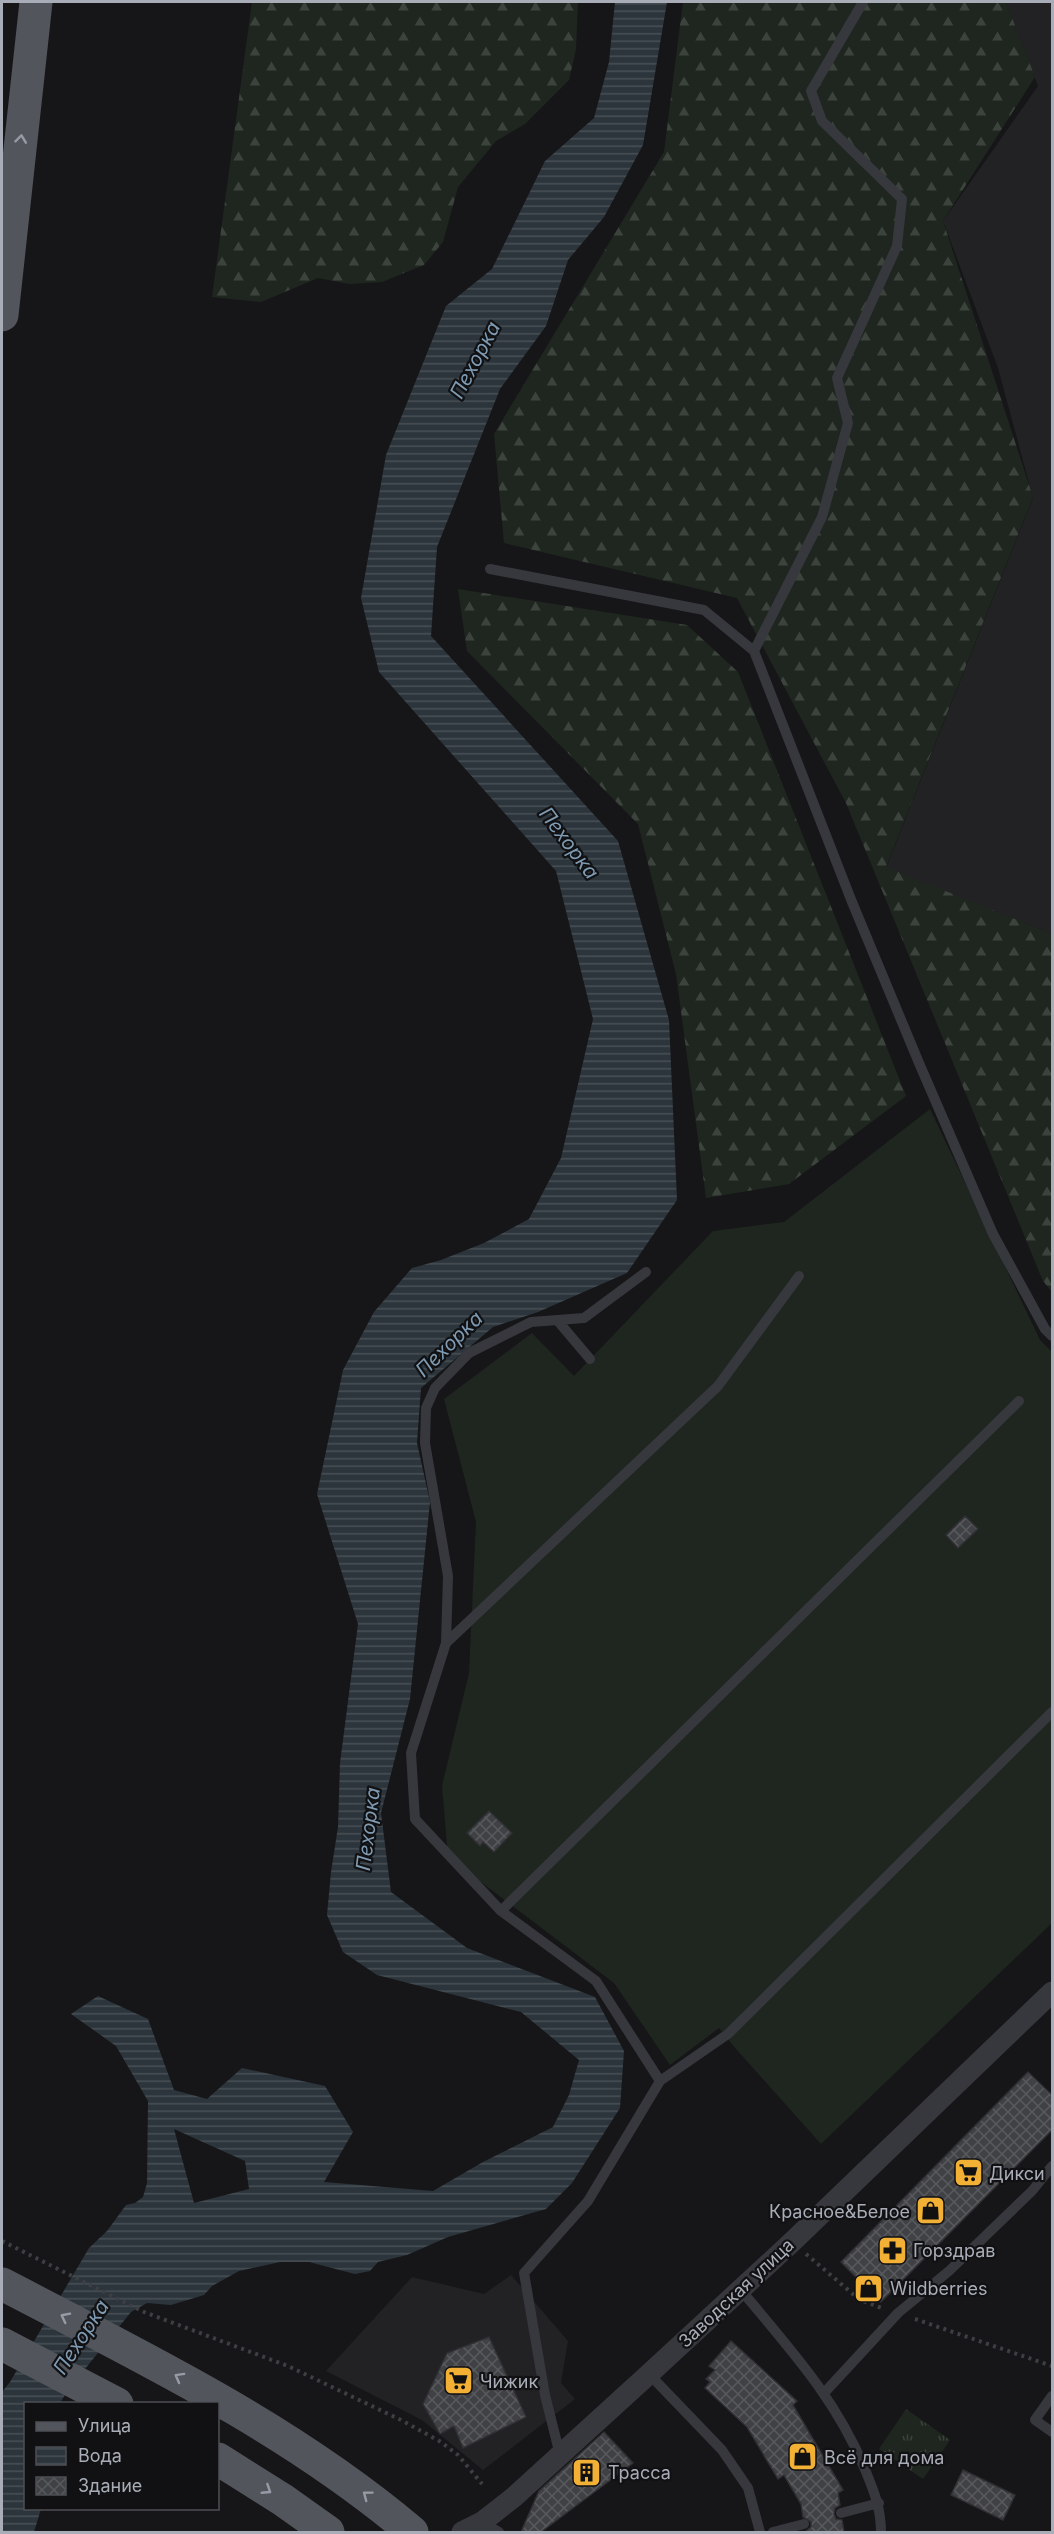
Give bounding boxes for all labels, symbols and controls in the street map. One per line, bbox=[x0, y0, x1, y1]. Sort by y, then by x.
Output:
one-way arrow bbox=[14, 135, 26, 144]
water label: Пехорка bbox=[445, 317, 505, 403]
water label: Пехорка bbox=[534, 802, 604, 884]
water label: Пехорка bbox=[411, 1306, 487, 1382]
water label: Пехорка bbox=[351, 1786, 385, 1872]
supermarket icon: Дикси bbox=[952, 2157, 984, 2189]
place label: Дикси bbox=[989, 2163, 1045, 2184]
shop icon: Красное&Белое bbox=[915, 2195, 947, 2227]
place label: Красное&Белое bbox=[769, 2201, 910, 2222]
street label: Заводская улица bbox=[674, 2234, 798, 2352]
pharmacy icon: Горздрав bbox=[876, 2234, 908, 2266]
place label: Горздрав bbox=[913, 2240, 996, 2261]
shop icon: Wildberries bbox=[853, 2272, 885, 2304]
place label: Wildberries bbox=[890, 2278, 987, 2299]
water label: Пехорка bbox=[48, 2295, 114, 2379]
one-way arrow bbox=[60, 2313, 71, 2324]
supermarket icon: Чижик bbox=[443, 2365, 475, 2397]
place label: Чижик bbox=[480, 2371, 538, 2392]
one-way arrow bbox=[175, 2373, 185, 2384]
legend bbox=[24, 2402, 219, 2510]
text: Улица bbox=[78, 2415, 131, 2436]
shop icon: Всё для дома bbox=[787, 2441, 819, 2473]
text: Вода bbox=[78, 2445, 122, 2466]
place label: Всё для дома bbox=[824, 2447, 944, 2468]
building icon: Трасса bbox=[571, 2456, 603, 2488]
place label: Трасса bbox=[608, 2462, 671, 2483]
text: Здание bbox=[78, 2475, 142, 2496]
one-way arrow bbox=[261, 2482, 271, 2494]
one-way arrow bbox=[362, 2492, 373, 2503]

